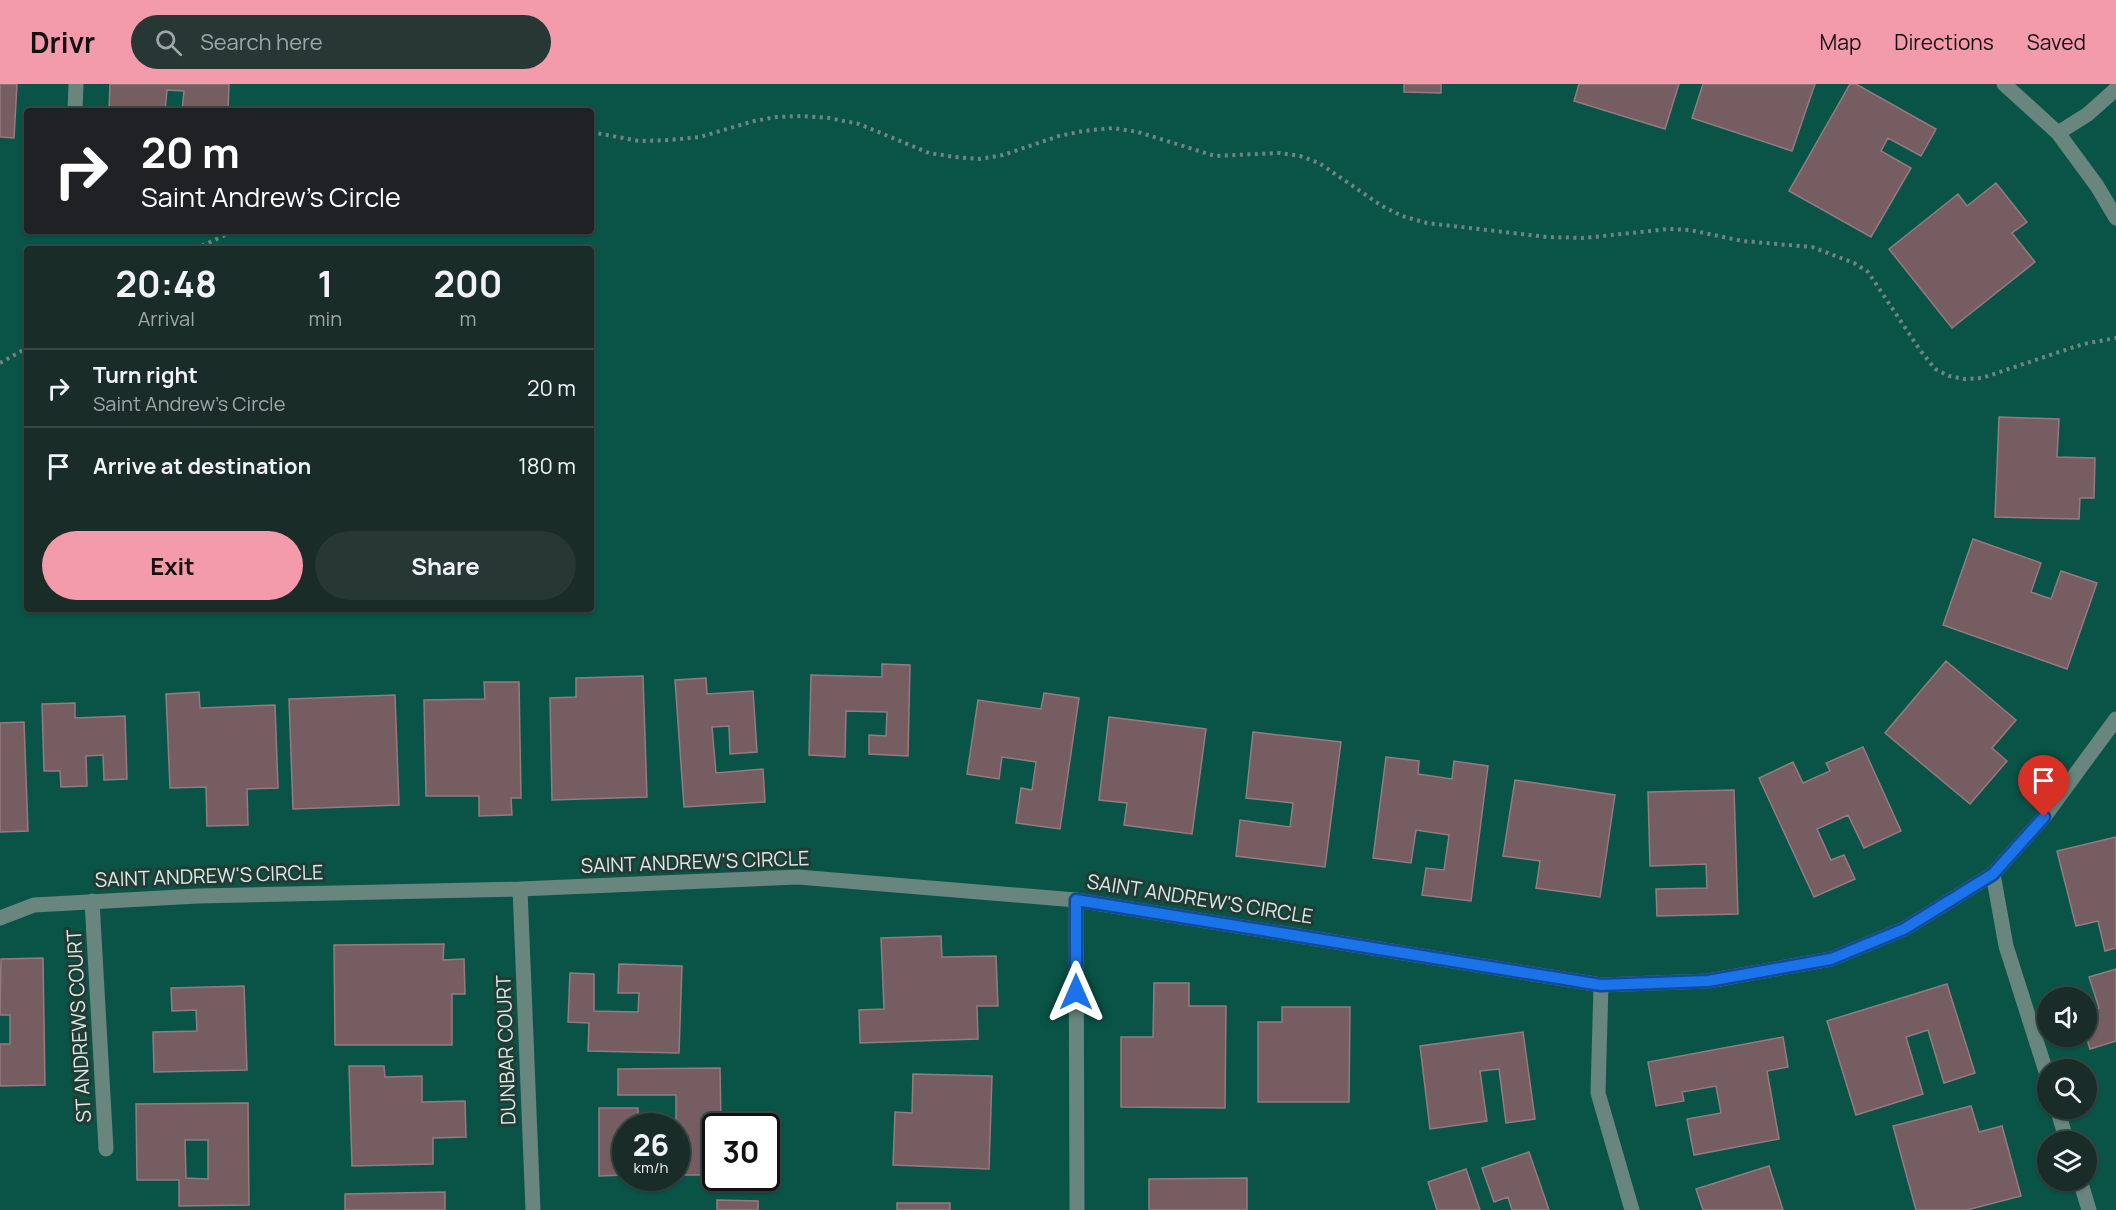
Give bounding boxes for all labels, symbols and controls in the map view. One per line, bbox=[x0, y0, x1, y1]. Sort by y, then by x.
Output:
search box bbox=[131, 15, 551, 69]
text: Drivr bbox=[30, 23, 95, 61]
icon: search bbox=[152, 26, 185, 59]
text: Search here bbox=[200, 27, 323, 57]
text: Map bbox=[1820, 28, 1861, 56]
text: Directions bbox=[1894, 28, 1994, 56]
text: Saved bbox=[2027, 28, 2086, 56]
text: 20 m bbox=[141, 123, 240, 181]
icon: right bbox=[42, 132, 120, 210]
text: Saint Andrew's Circle bbox=[141, 178, 401, 215]
text: 20:48 bbox=[116, 259, 217, 308]
text: 1 bbox=[317, 259, 333, 308]
text: 200 bbox=[434, 259, 502, 308]
text: Arrival bbox=[138, 305, 195, 332]
text: min bbox=[309, 305, 342, 332]
text: m bbox=[460, 305, 476, 332]
text: Turn right bbox=[93, 360, 198, 390]
icon: right bbox=[42, 372, 75, 405]
text: 20 m bbox=[527, 373, 576, 403]
text: Saint Andrew's Circle bbox=[93, 390, 285, 417]
icon: arrive bbox=[42, 450, 75, 483]
text: Arrive at destination bbox=[93, 451, 311, 481]
text: 180 m bbox=[518, 451, 576, 481]
button: Exit bbox=[42, 531, 303, 600]
button: Share bbox=[315, 531, 576, 600]
pin bbox=[2018, 755, 2069, 817]
icon: arrive bbox=[2027, 764, 2060, 797]
street label: SAINT ANDREW'S CIRCLE bbox=[580, 844, 810, 879]
street label: SAINT ANDREW'S CIRCLE bbox=[94, 858, 324, 893]
street label: SAINT ANDREW'S CIRCLE bbox=[1085, 867, 1315, 930]
street label: ST ANDREWS COURT bbox=[60, 929, 97, 1123]
position arrow bbox=[1044, 960, 1108, 1024]
street label: DUNBAR COURT bbox=[489, 974, 522, 1125]
map controls bbox=[2037, 987, 2097, 1191]
button: sound bbox=[2037, 987, 2097, 1047]
button: search bbox=[2037, 1059, 2097, 1119]
speed limit sign: 30 bbox=[702, 1113, 780, 1191]
text: 26 bbox=[633, 1124, 669, 1165]
button: layers bbox=[2037, 1131, 2097, 1191]
text: km/h bbox=[634, 1157, 668, 1178]

